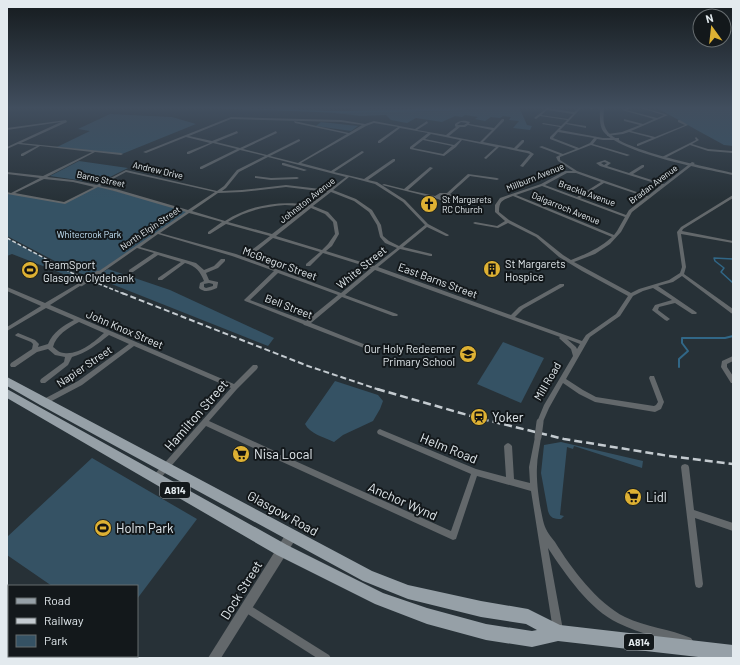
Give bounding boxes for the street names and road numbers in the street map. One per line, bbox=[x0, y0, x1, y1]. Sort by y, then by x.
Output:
street label: Andrew Drive bbox=[132, 159, 184, 181]
street label: Millburn Avenue bbox=[505, 160, 566, 194]
street label: Bradan Avenue bbox=[626, 162, 680, 206]
street label: Barns Street bbox=[76, 169, 126, 189]
street label: Johnston Avenue bbox=[277, 175, 337, 225]
street label: Brackla Avenue bbox=[557, 178, 617, 208]
street label: Dalgarroch Avenue bbox=[530, 189, 602, 227]
street label: North Elgin Street bbox=[118, 204, 182, 252]
street label: White Street bbox=[333, 243, 389, 291]
street label: McGregor Street bbox=[241, 244, 319, 282]
street label: East Barns Street bbox=[396, 260, 480, 300]
street label: Bell Street bbox=[263, 291, 315, 321]
street label: John Knox Street bbox=[85, 307, 165, 351]
street label: Napier Street bbox=[54, 343, 114, 389]
street label: Mill Road bbox=[531, 359, 563, 403]
street label: Hamilton Street bbox=[161, 376, 231, 454]
street label: Helm Road bbox=[418, 429, 480, 467]
street label: Anchor Wynd bbox=[366, 479, 440, 523]
road number: A814 bbox=[160, 482, 190, 498]
street label: Glasgow Road bbox=[245, 487, 321, 539]
street label: Dock Street bbox=[217, 558, 265, 622]
road number: A814 bbox=[624, 634, 654, 650]

